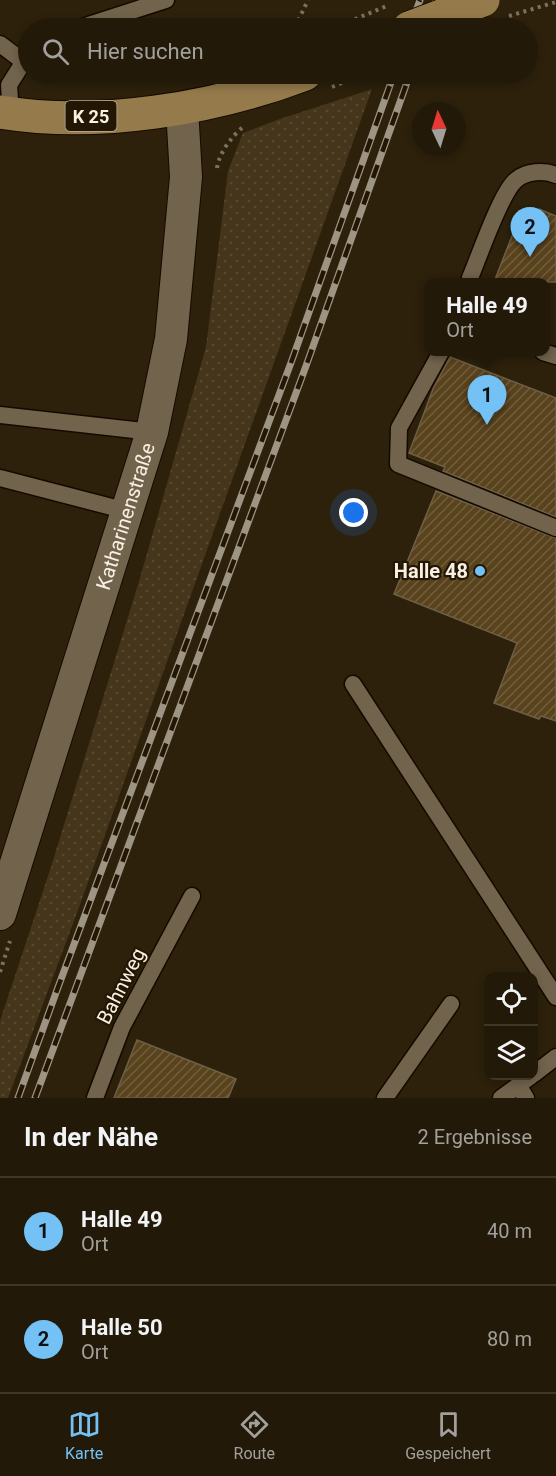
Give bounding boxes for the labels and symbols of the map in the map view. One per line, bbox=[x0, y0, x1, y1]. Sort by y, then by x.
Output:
road number: K 25 bbox=[66, 101, 116, 131]
north arrow bbox=[412, 102, 466, 156]
pin: 2 bbox=[510, 208, 550, 257]
pin: 1 bbox=[468, 376, 506, 425]
street label: Katharinenstraße bbox=[91, 440, 160, 593]
your location bbox=[339, 498, 368, 527]
place label: Halle 48 bbox=[394, 559, 468, 583]
marker: Halle 48 bbox=[473, 564, 487, 578]
street label: Bahnweg bbox=[92, 944, 150, 1028]

